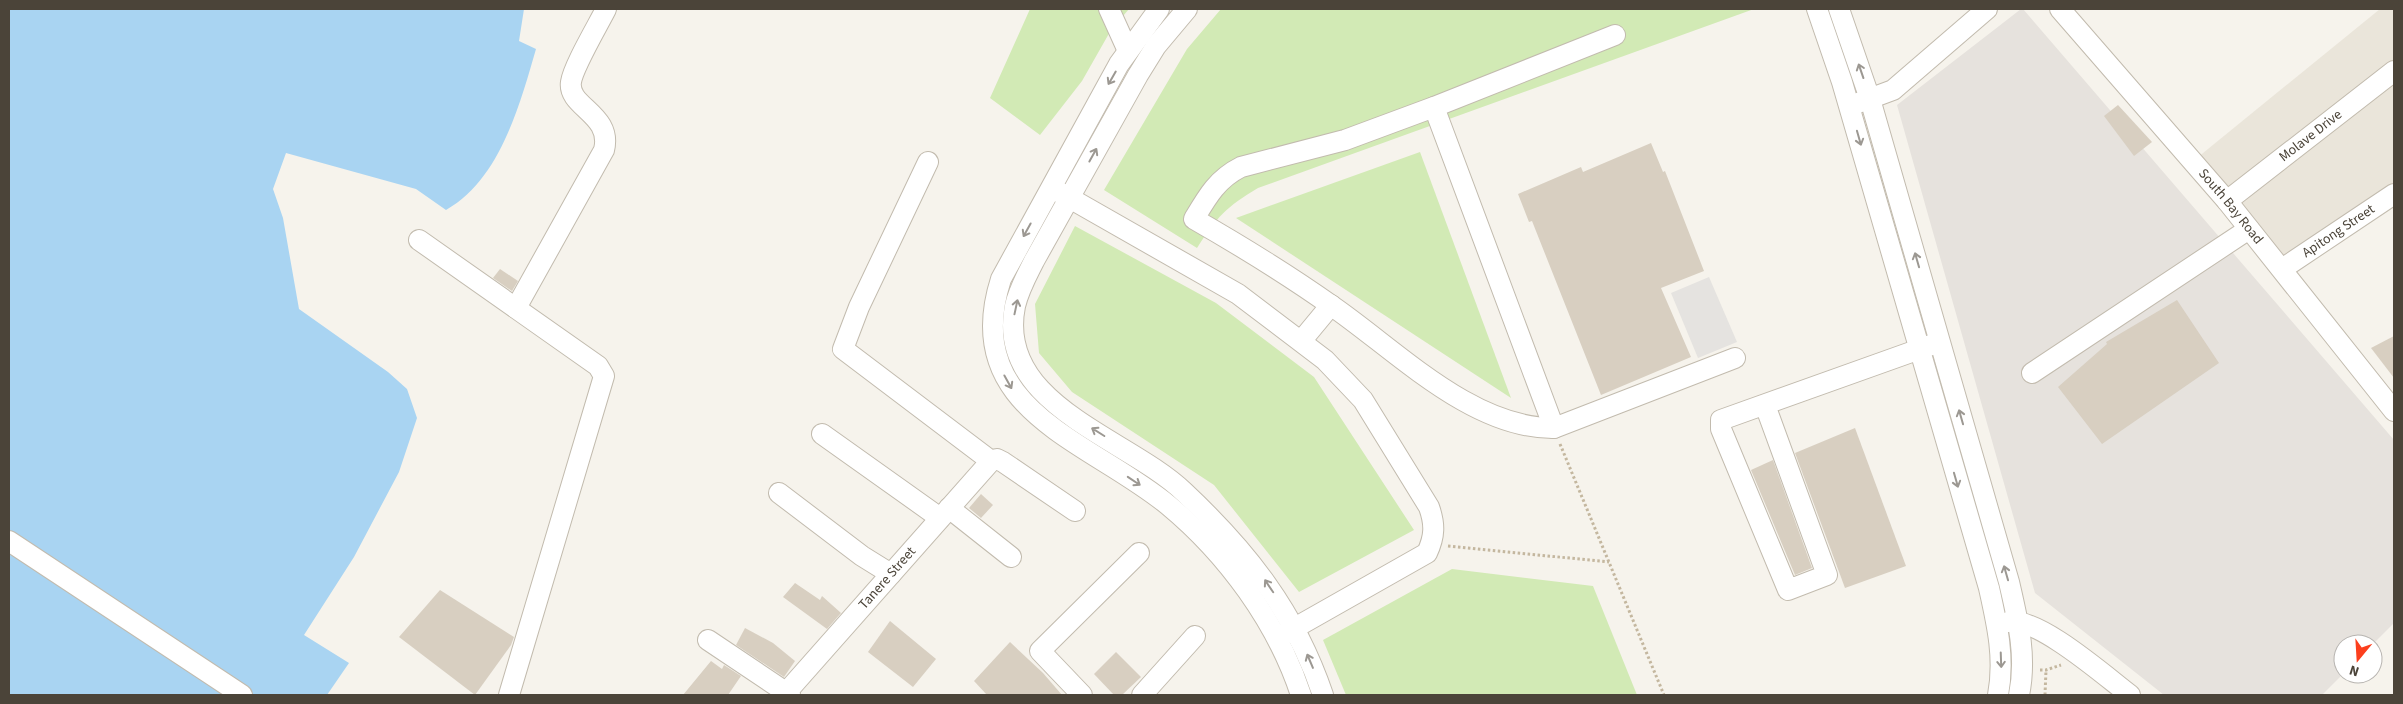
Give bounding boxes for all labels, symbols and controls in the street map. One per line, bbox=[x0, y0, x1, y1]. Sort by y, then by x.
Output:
one-way arrow bbox=[1856, 64, 1865, 79]
one-way arrow bbox=[1106, 70, 1116, 84]
street label: Molave Drive bbox=[2275, 105, 2346, 167]
one-way arrow bbox=[1854, 130, 1864, 146]
one-way arrow bbox=[1089, 148, 1099, 162]
street label: South Bay Road bbox=[2193, 164, 2268, 249]
street label: Apitong Street bbox=[2298, 199, 2379, 263]
one-way arrow bbox=[1022, 222, 1032, 236]
one-way arrow bbox=[1911, 253, 1921, 269]
one-way arrow bbox=[1011, 299, 1021, 315]
one-way arrow bbox=[1003, 374, 1013, 389]
one-way arrow bbox=[1955, 409, 1965, 425]
one-way arrow bbox=[1091, 427, 1105, 438]
one-way arrow bbox=[1952, 471, 1962, 487]
one-way arrow bbox=[1127, 476, 1141, 486]
street label: Tanere Street bbox=[854, 542, 921, 614]
one-way arrow bbox=[2000, 565, 2010, 581]
one-way arrow bbox=[1264, 580, 1274, 594]
north arrow bbox=[2333, 634, 2383, 684]
one-way arrow bbox=[1997, 651, 2006, 667]
one-way arrow bbox=[1305, 654, 1315, 669]
text: N bbox=[2347, 659, 2362, 681]

